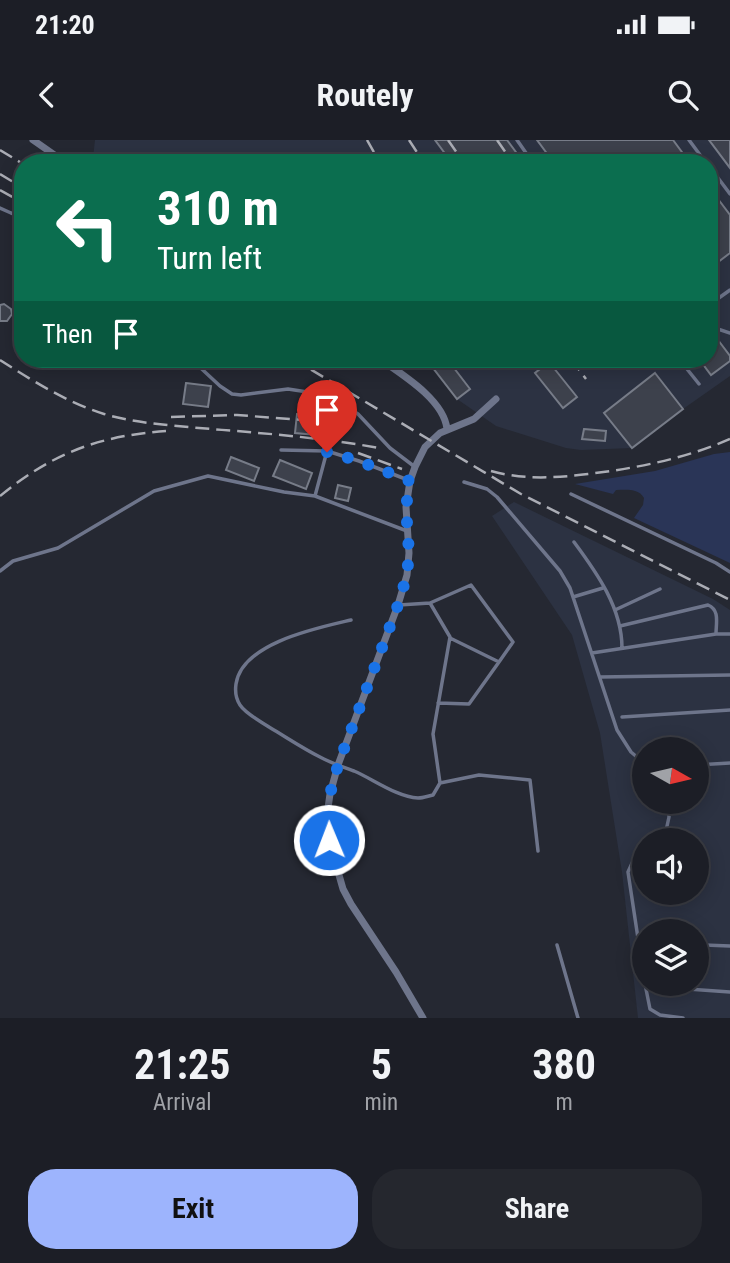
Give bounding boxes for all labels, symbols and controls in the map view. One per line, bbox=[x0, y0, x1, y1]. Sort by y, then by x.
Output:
text: 21:20 bbox=[35, 10, 95, 40]
icon: back bbox=[28, 76, 66, 114]
text: Routely bbox=[317, 76, 413, 114]
icon: search bbox=[664, 76, 702, 114]
text: 310 m bbox=[157, 180, 279, 237]
icon: left bbox=[42, 182, 133, 273]
text: Turn left bbox=[157, 239, 262, 277]
icon: arrive bbox=[107, 315, 145, 353]
text: Then bbox=[42, 319, 93, 349]
pin bbox=[297, 380, 357, 452]
icon: arrive bbox=[308, 391, 346, 429]
north arrow bbox=[632, 737, 709, 814]
map controls bbox=[632, 737, 709, 996]
position arrow bbox=[292, 803, 366, 877]
button: sound bbox=[632, 828, 709, 905]
button: layers bbox=[632, 919, 709, 996]
text: 21:25 bbox=[134, 1040, 230, 1089]
text: 5 bbox=[371, 1040, 392, 1089]
text: 380 bbox=[532, 1040, 596, 1089]
text: Arrival bbox=[153, 1089, 211, 1116]
text: min bbox=[364, 1089, 398, 1116]
text: m bbox=[555, 1089, 573, 1116]
button: Exit bbox=[28, 1169, 358, 1249]
button: Share bbox=[372, 1169, 702, 1249]

